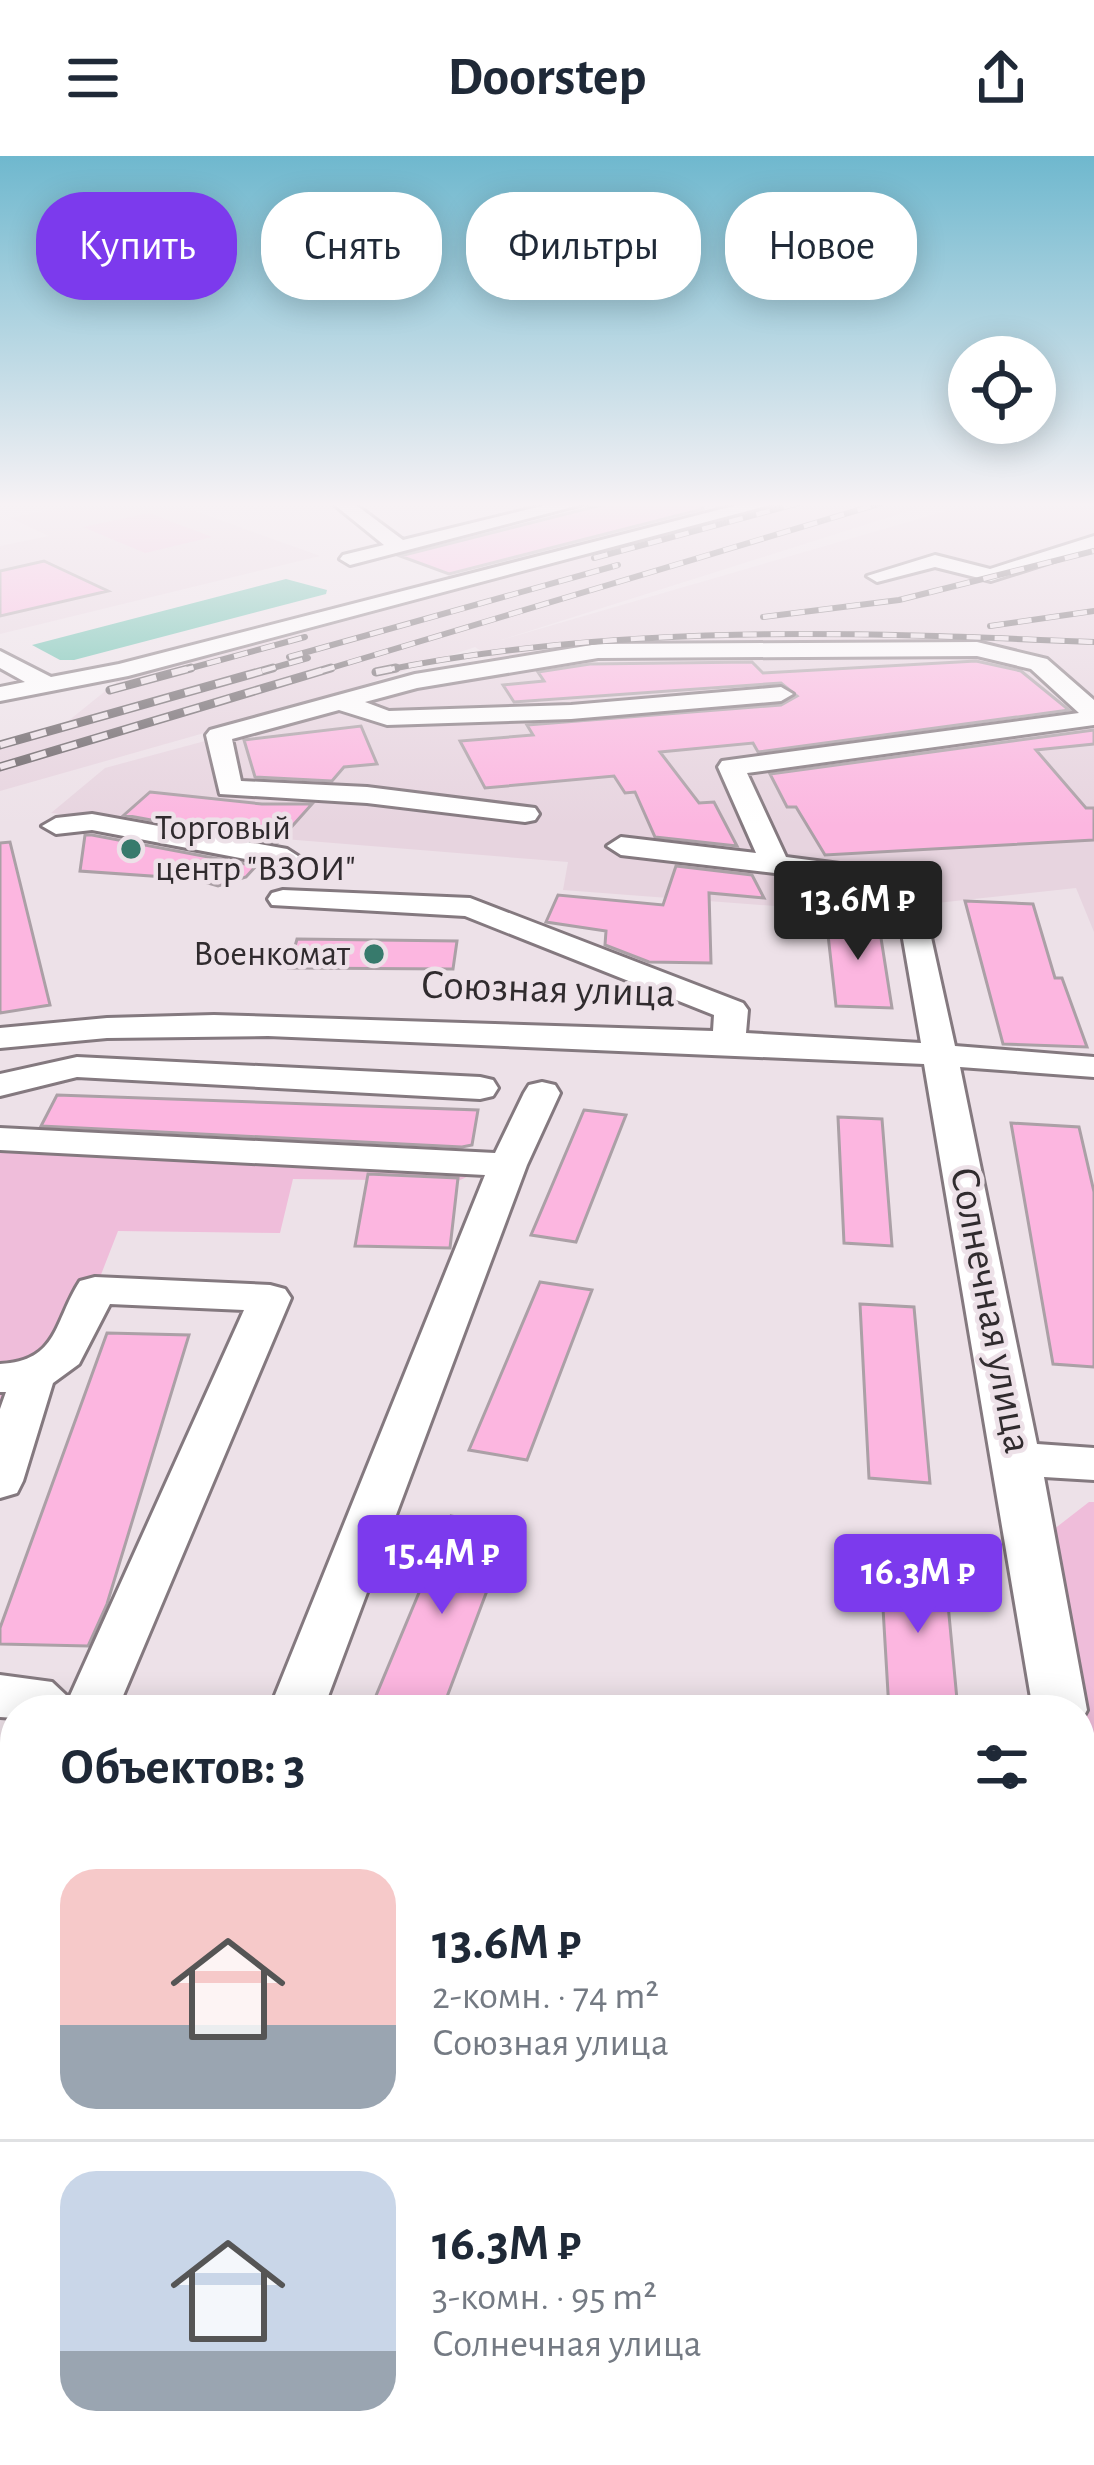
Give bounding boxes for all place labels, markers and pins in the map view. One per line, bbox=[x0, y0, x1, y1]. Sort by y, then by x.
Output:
place label: Торговый центр "ВЗОИ" bbox=[155, 810, 356, 887]
marker: Торговый центр "ВЗОИ" bbox=[118, 836, 144, 862]
pin: 13.6M ₽ bbox=[747, 861, 969, 963]
place label: Военкомат bbox=[193, 936, 351, 972]
marker: Военкомат bbox=[361, 941, 387, 967]
pin: 15.4M ₽ bbox=[331, 1515, 553, 1617]
pin: 16.3M ₽ bbox=[807, 1534, 1029, 1636]

